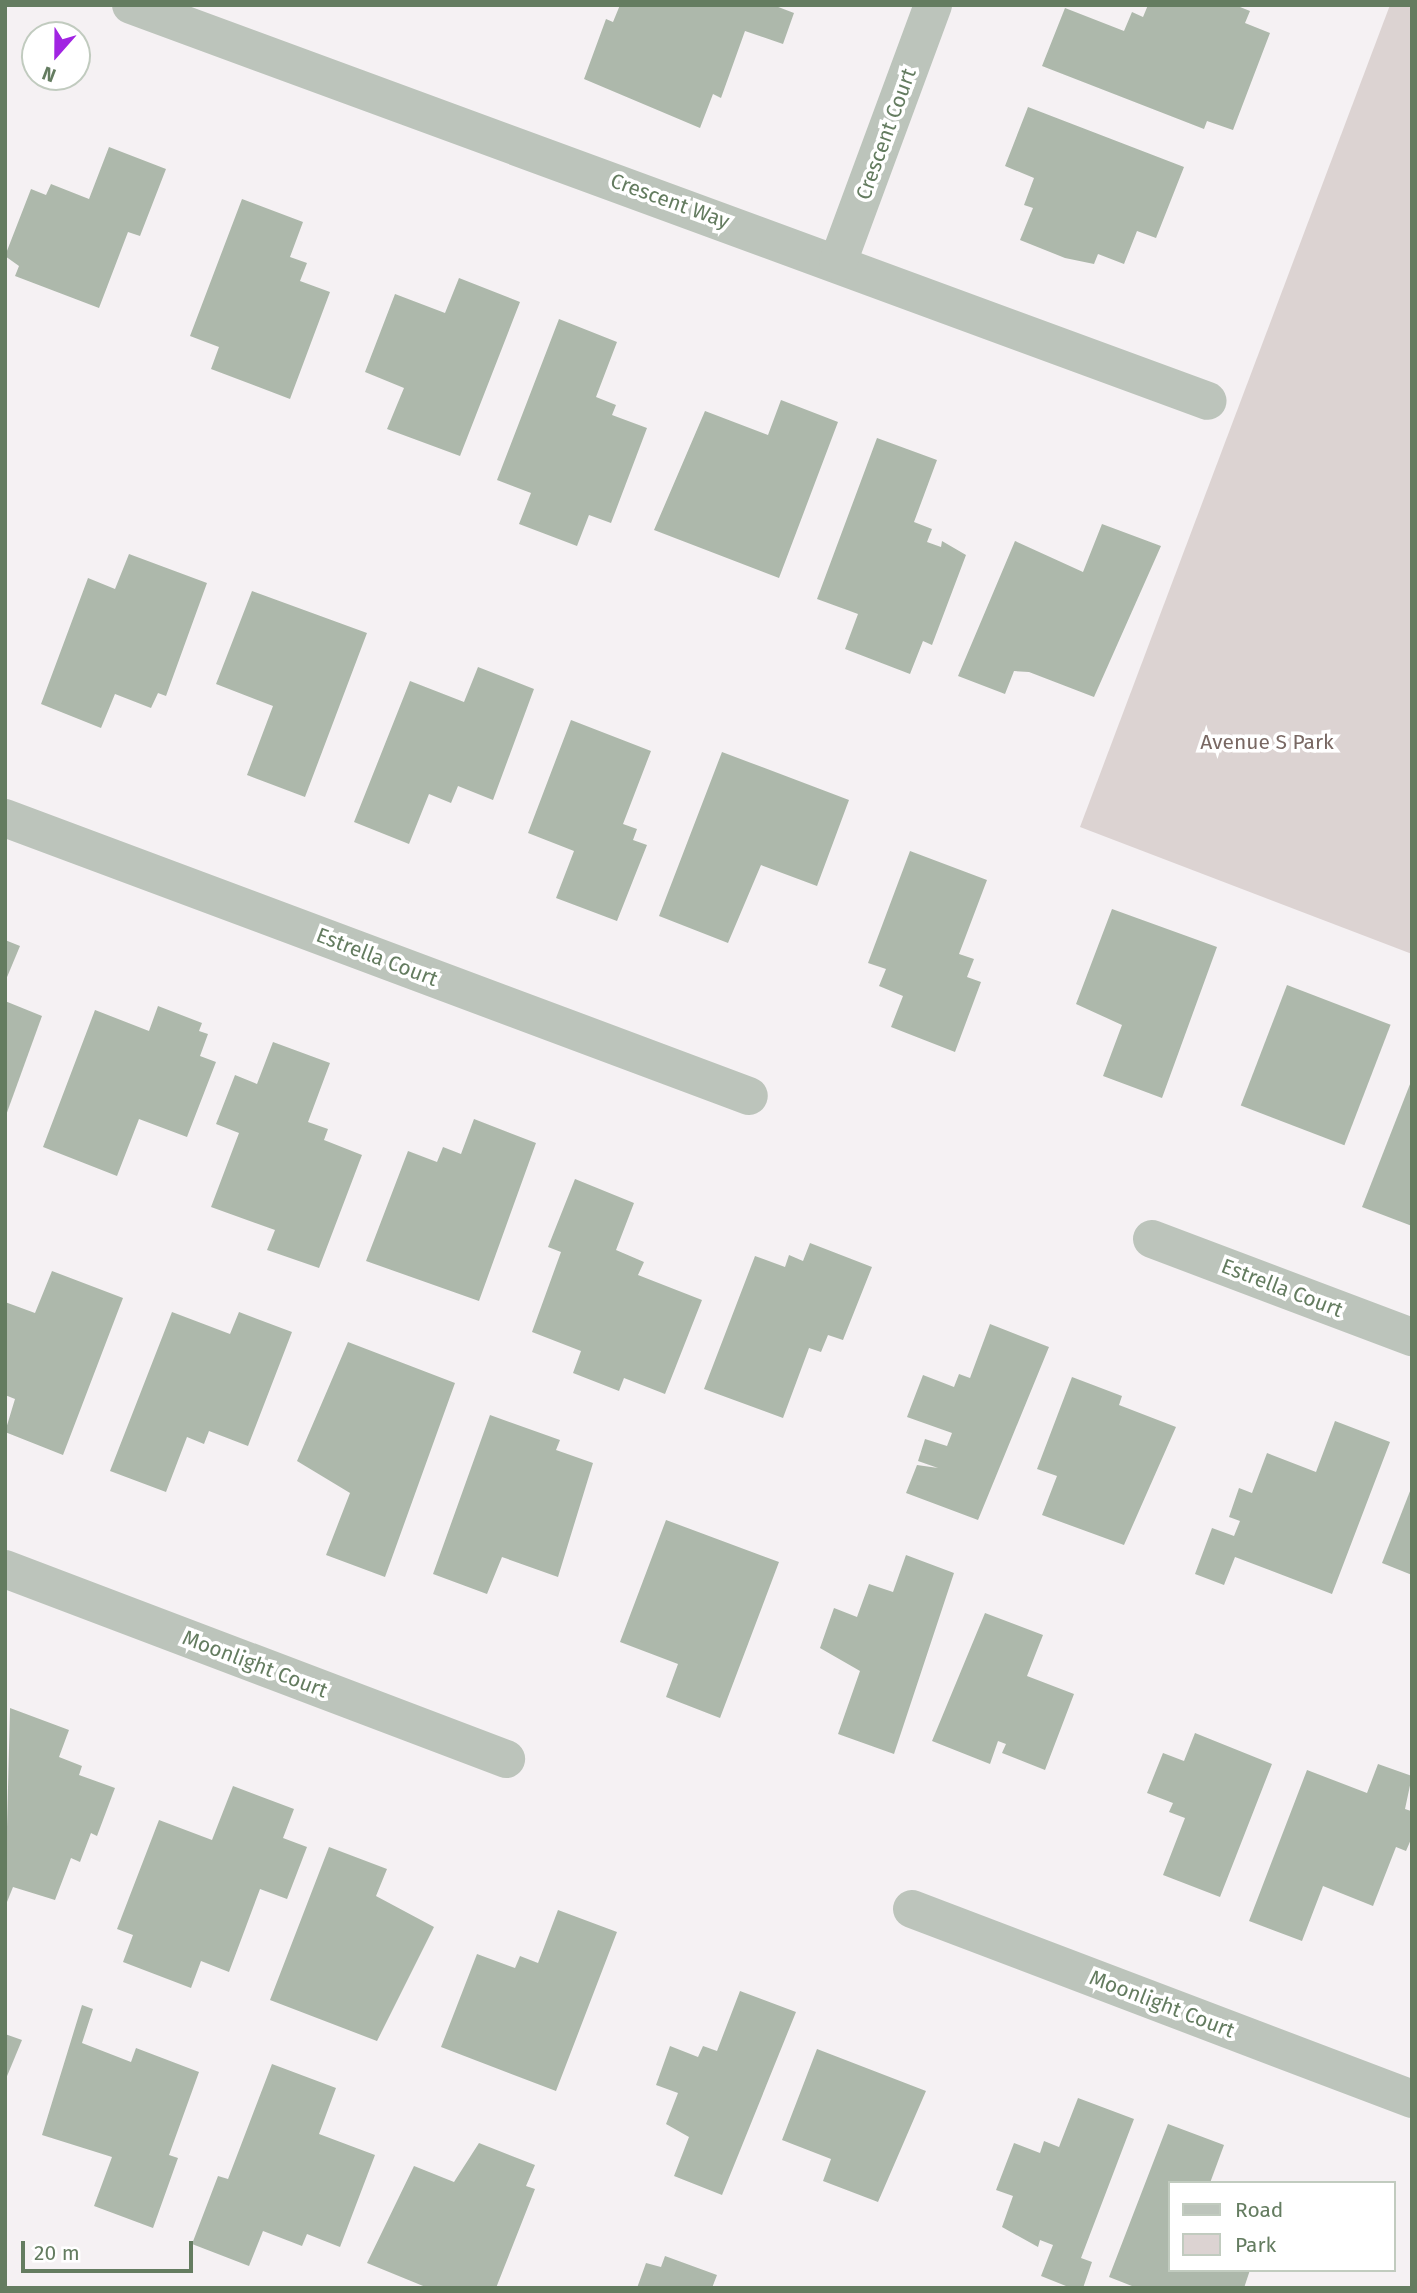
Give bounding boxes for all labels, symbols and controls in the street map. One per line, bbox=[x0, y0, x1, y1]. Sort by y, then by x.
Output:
north arrow bbox=[21, 21, 91, 91]
text: N bbox=[39, 61, 59, 87]
street label: Crescent Court bbox=[851, 65, 921, 203]
street label: Crescent Way bbox=[607, 168, 733, 234]
park label: Avenue S Park bbox=[1200, 729, 1334, 755]
street label: Estrella Court bbox=[313, 922, 441, 992]
street label: Estrella Court bbox=[1218, 1253, 1346, 1323]
street label: Moonlight Court bbox=[179, 1625, 331, 1703]
street label: Moonlight Court bbox=[1086, 1965, 1238, 2043]
legend bbox=[1168, 2181, 1396, 2272]
text: Road bbox=[1235, 2197, 1283, 2223]
scale bar bbox=[24, 2226, 196, 2270]
text: Park bbox=[1235, 2232, 1276, 2258]
text: 20 m bbox=[34, 2240, 80, 2266]

